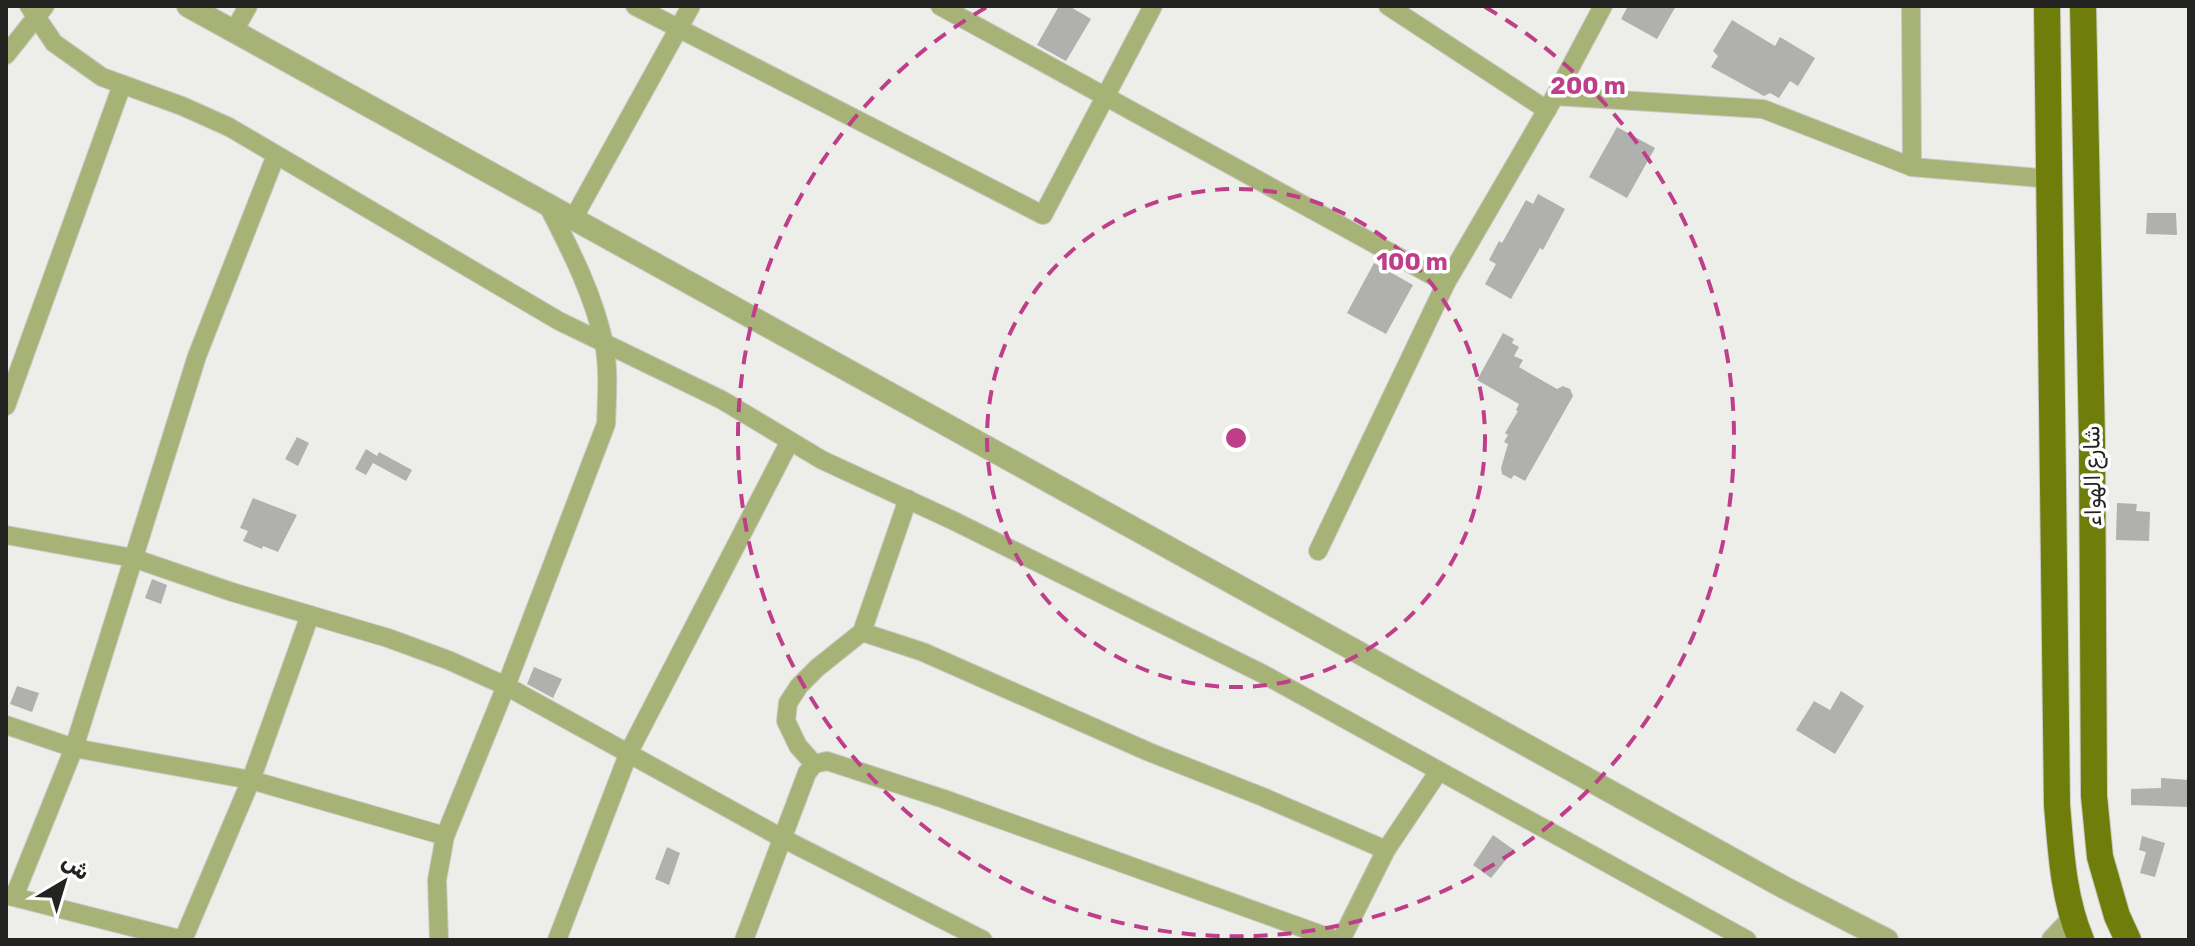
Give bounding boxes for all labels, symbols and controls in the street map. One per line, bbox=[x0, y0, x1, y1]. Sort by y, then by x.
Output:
text: 200 m bbox=[1550, 72, 1626, 100]
text: 100 m bbox=[1376, 248, 1448, 276]
centre of rings bbox=[1222, 424, 1250, 452]
street label: شارع الهواء bbox=[2078, 425, 2109, 527]
north arrow bbox=[24, 842, 104, 922]
text: ش bbox=[57, 847, 95, 886]

